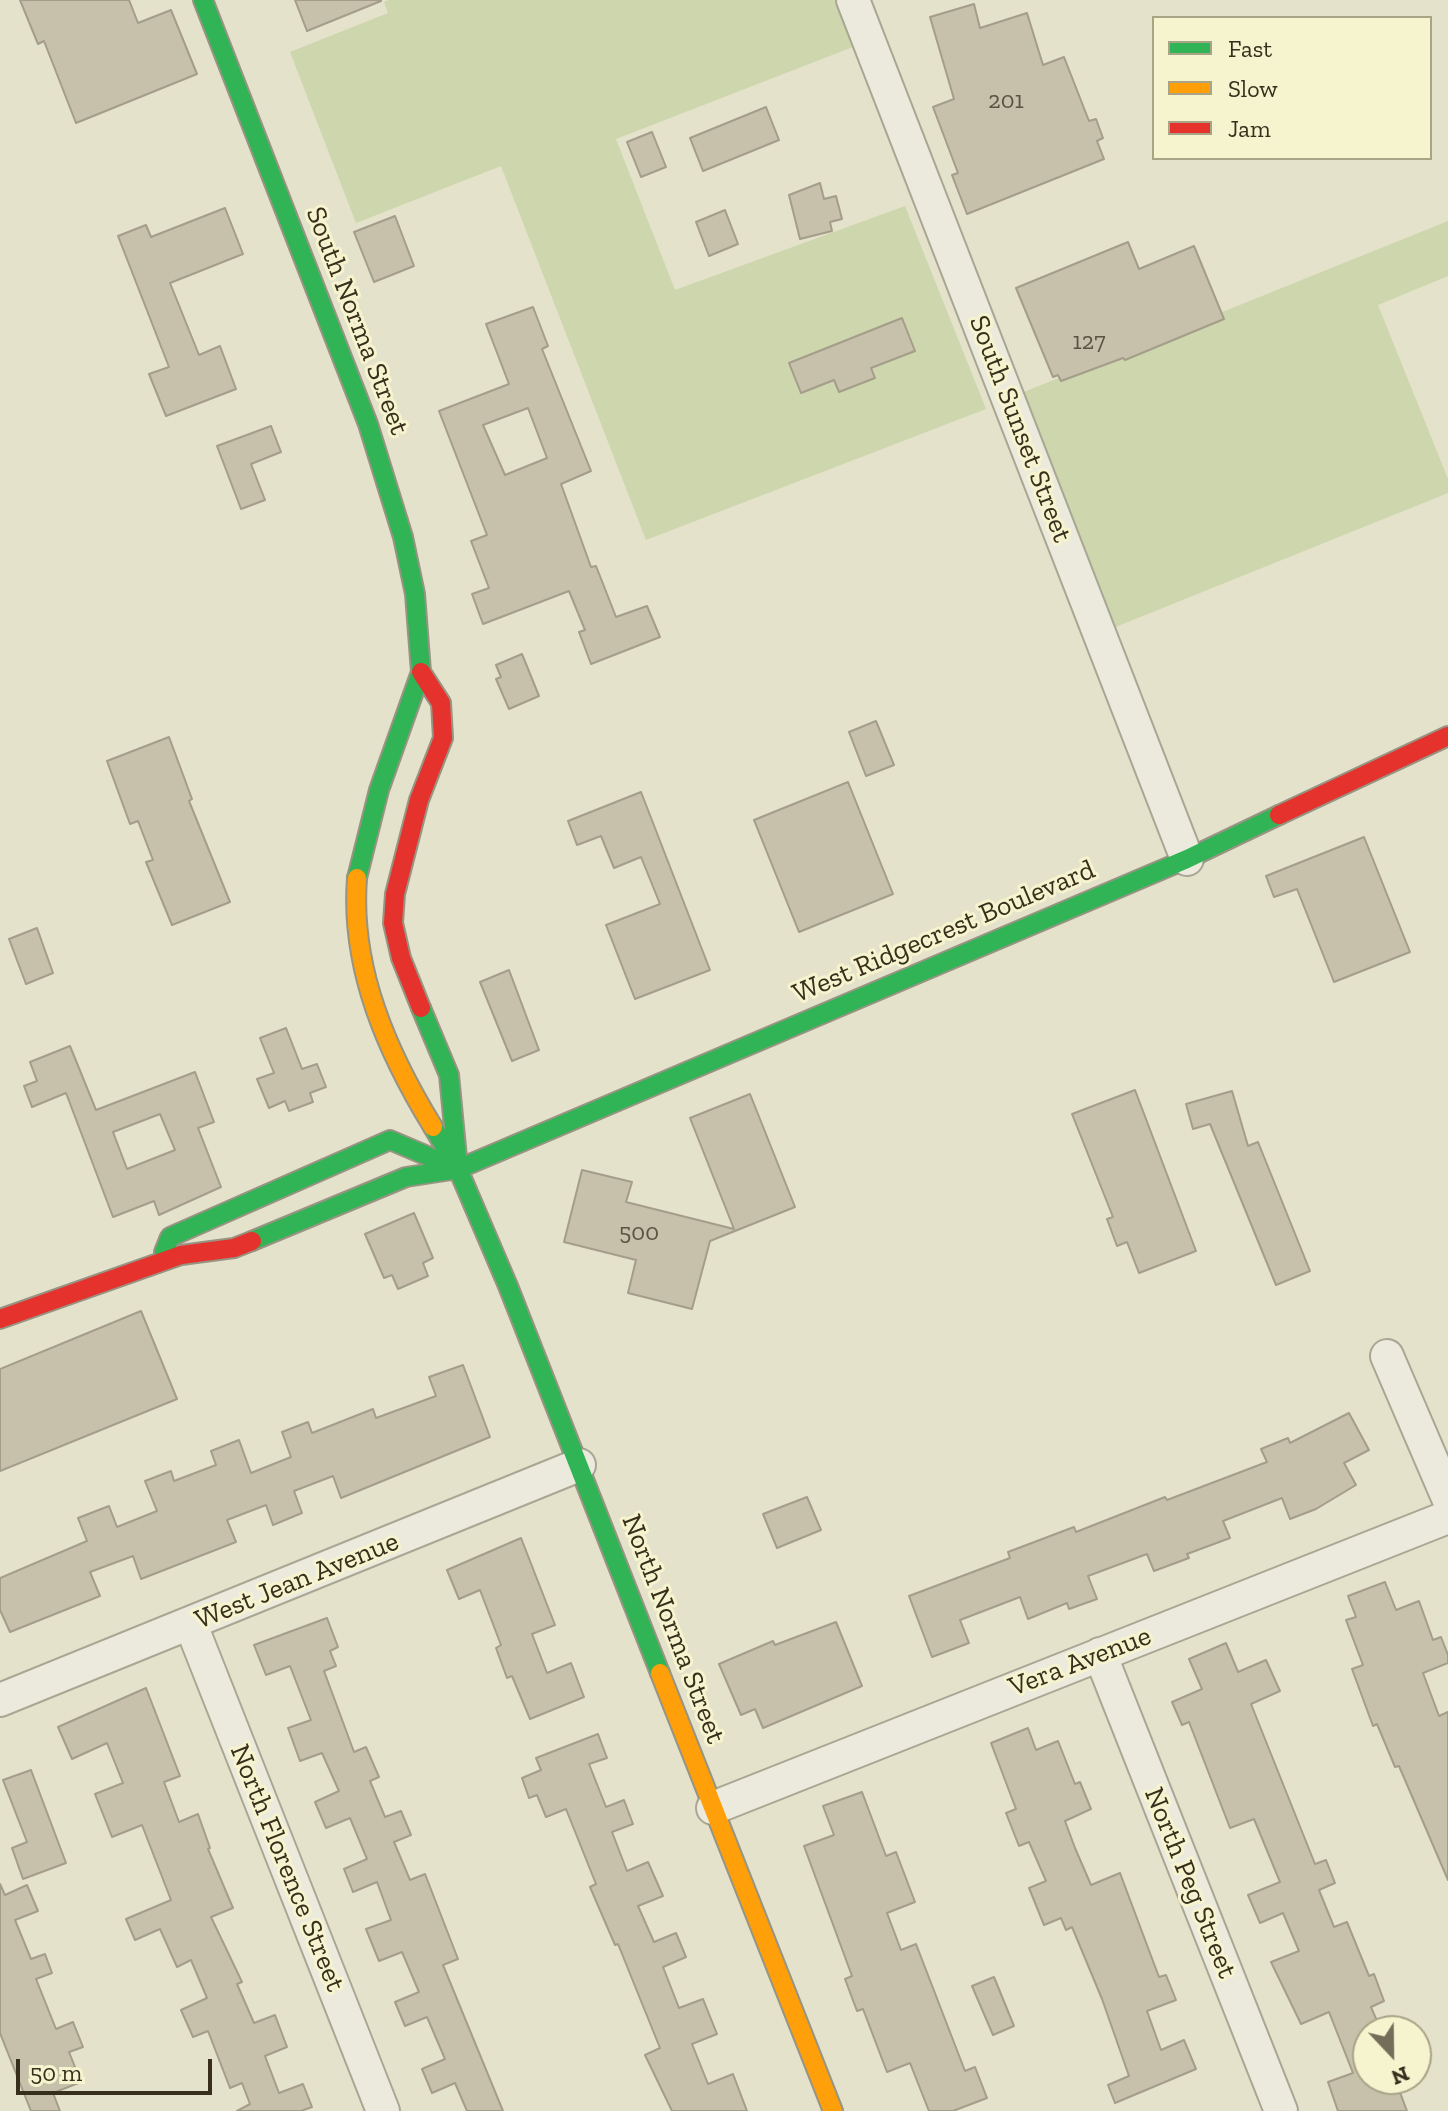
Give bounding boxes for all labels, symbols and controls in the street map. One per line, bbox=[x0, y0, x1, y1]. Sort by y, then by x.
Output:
legend bbox=[1152, 16, 1432, 160]
text: Fast bbox=[1228, 34, 1272, 63]
text: Slow bbox=[1228, 74, 1278, 103]
house number: 201 bbox=[988, 87, 1024, 115]
text: Jam bbox=[1228, 114, 1271, 143]
street label: South Norma Street bbox=[298, 202, 416, 440]
street label: South Sunset Street bbox=[961, 311, 1079, 547]
house number: 127 bbox=[1073, 328, 1105, 356]
street label: West Ridgecrest Boulevard bbox=[788, 853, 1100, 1011]
house number: 500 bbox=[619, 1219, 659, 1247]
street label: North Norma Street bbox=[614, 1510, 732, 1748]
street label: West Jean Avenue bbox=[190, 1525, 404, 1637]
street label: Vera Avenue bbox=[1004, 1619, 1156, 1705]
street label: North Florence Street bbox=[222, 1740, 352, 1996]
street label: North Peg Street bbox=[1136, 1783, 1244, 1983]
north arrow bbox=[1352, 2015, 1432, 2095]
scale bar bbox=[20, 2043, 216, 2093]
text: 50 m bbox=[30, 2058, 82, 2087]
text: N bbox=[1388, 2060, 1413, 2092]

